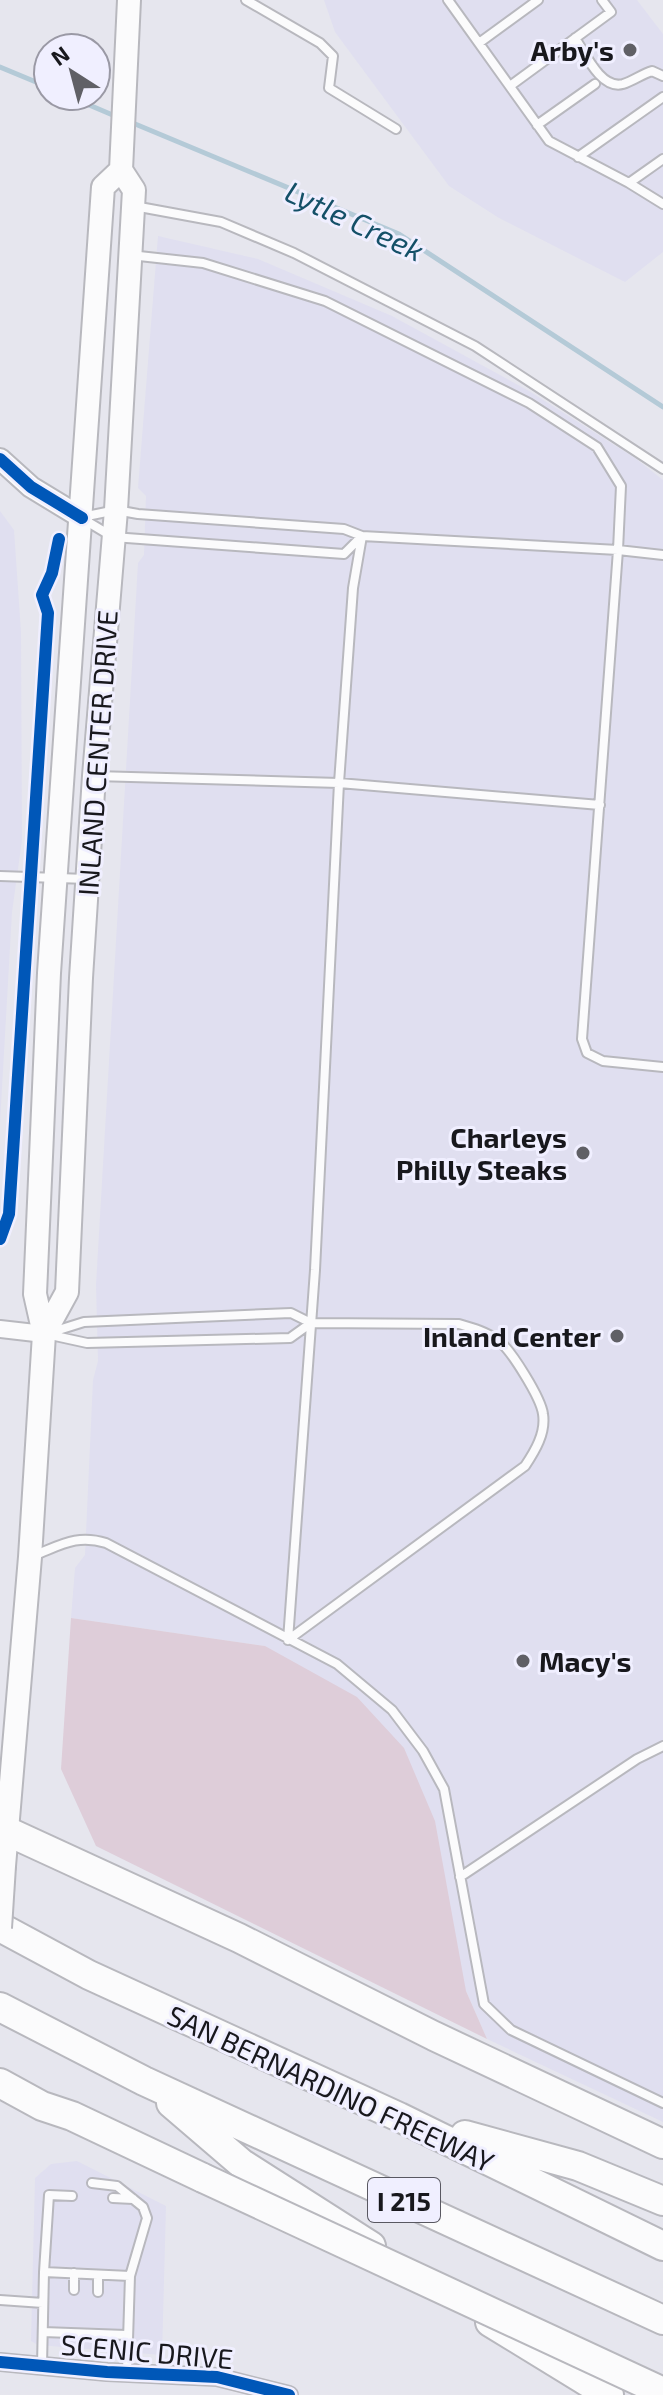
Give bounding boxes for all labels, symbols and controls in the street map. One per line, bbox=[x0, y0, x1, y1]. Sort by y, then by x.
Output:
north arrow bbox=[32, 32, 112, 112]
place label: Arby's bbox=[531, 33, 614, 67]
text: N bbox=[46, 40, 74, 70]
marker: Arby's bbox=[621, 41, 639, 59]
water label: Lytle Creek bbox=[279, 172, 430, 269]
street label: INLAND CENTER DRIVE bbox=[70, 609, 124, 897]
place label: Charleys Philly Steaks bbox=[396, 1120, 567, 1186]
marker: Charleys Philly Steaks bbox=[574, 1144, 592, 1162]
place label: Inland Center bbox=[423, 1319, 601, 1353]
marker: Inland Center bbox=[608, 1327, 626, 1345]
place label: Macy's bbox=[539, 1644, 631, 1678]
marker: Macy's bbox=[514, 1652, 532, 1670]
street label: SAN BERNARDINO FREEWAY bbox=[162, 1997, 500, 2179]
road number: I 215 bbox=[368, 2178, 440, 2222]
street label: SCENIC DRIVE bbox=[60, 2327, 234, 2375]

